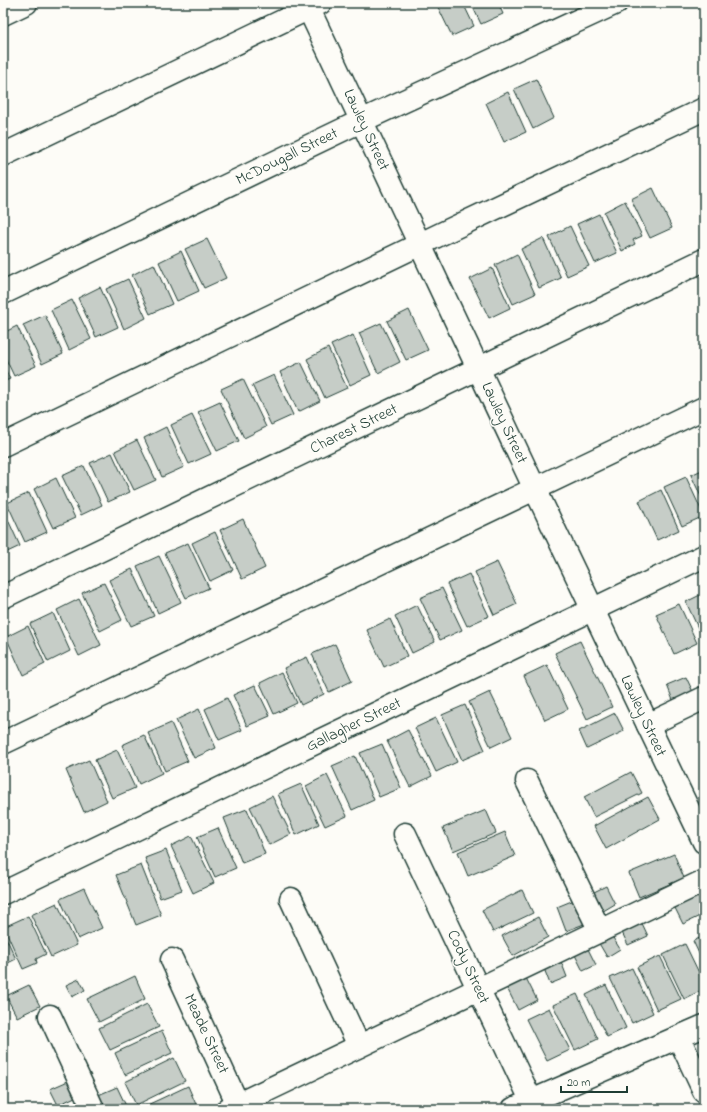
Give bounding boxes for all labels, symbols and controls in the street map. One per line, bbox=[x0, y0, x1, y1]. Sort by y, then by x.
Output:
street label: Lawley Street bbox=[337, 85, 396, 175]
street label: McDougall Street bbox=[232, 121, 343, 192]
street label: Lawley Street bbox=[475, 378, 534, 468]
street label: Charest Street bbox=[306, 397, 403, 461]
street label: Lawley Street bbox=[614, 671, 673, 761]
street label: Gallagher Street bbox=[302, 691, 406, 758]
street label: Cody Street bbox=[440, 926, 496, 1009]
street label: Meade Street bbox=[177, 990, 235, 1079]
scale bar bbox=[561, 1068, 627, 1094]
text: 20 m bbox=[567, 1074, 590, 1092]

